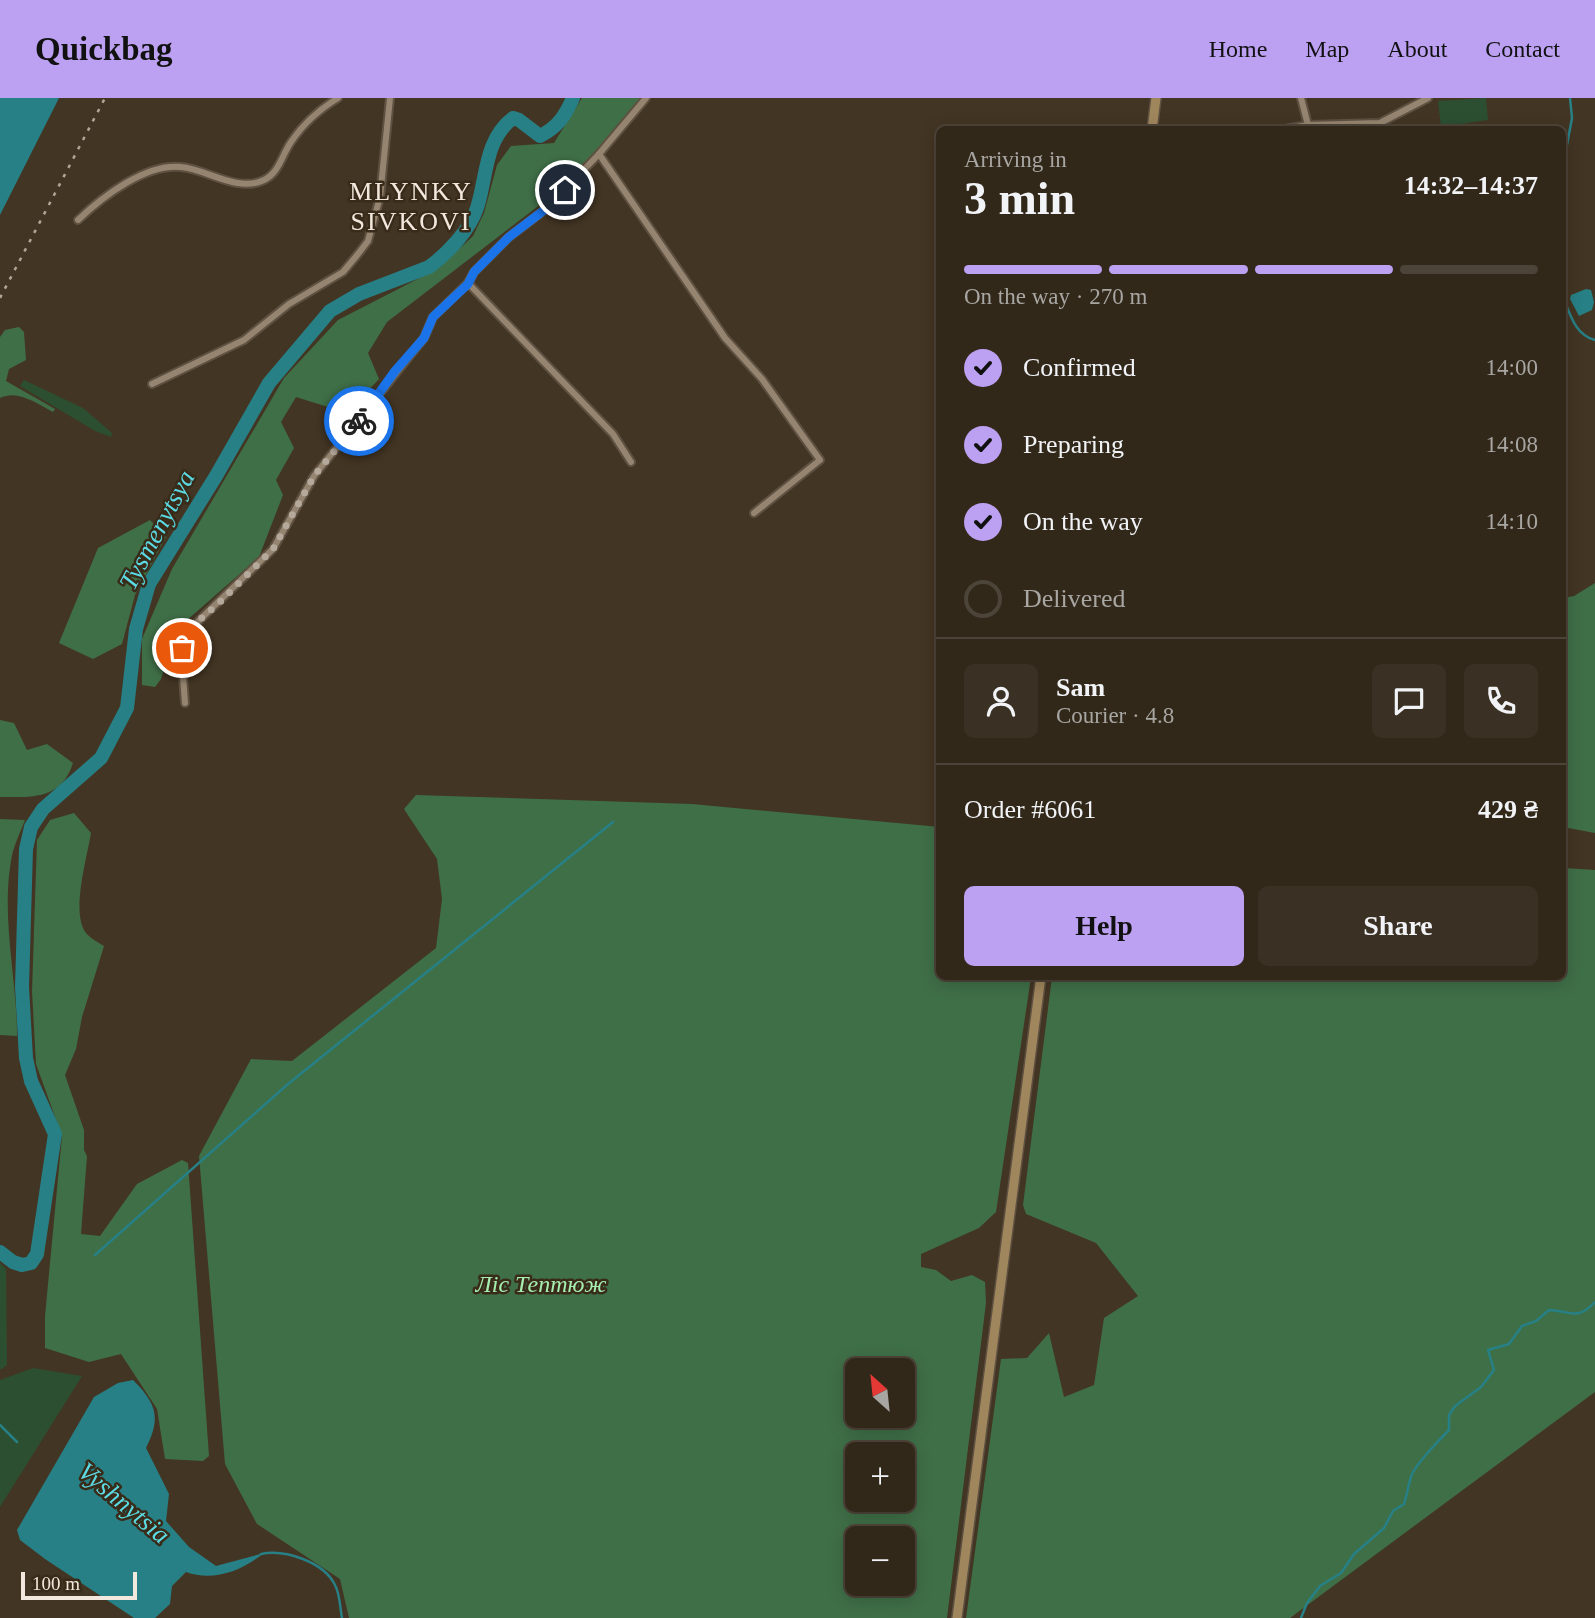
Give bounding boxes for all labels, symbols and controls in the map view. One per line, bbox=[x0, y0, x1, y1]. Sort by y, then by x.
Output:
text: Quickbag bbox=[35, 31, 173, 67]
text: Home bbox=[1209, 36, 1267, 62]
text: Map bbox=[1305, 36, 1349, 62]
text: About bbox=[1387, 36, 1447, 62]
text: Contact bbox=[1485, 36, 1560, 62]
text: Arriving in bbox=[964, 147, 1067, 172]
pin bbox=[535, 160, 595, 220]
icon: home bbox=[546, 171, 584, 209]
text: 14:32–14:37 bbox=[1404, 171, 1538, 200]
text: 3 min bbox=[964, 173, 1075, 224]
district label: MLYNKY SIVKOVI bbox=[349, 177, 473, 236]
text: On the way · 270 m bbox=[964, 284, 1147, 309]
icon: check bbox=[964, 349, 1002, 387]
text: Confirmed bbox=[1023, 353, 1136, 382]
text: 14:00 bbox=[1486, 355, 1538, 380]
courier bbox=[324, 386, 394, 456]
icon: bike bbox=[340, 402, 378, 440]
icon: check bbox=[964, 426, 1002, 464]
text: Preparing bbox=[1023, 430, 1124, 459]
text: 14:08 bbox=[1486, 432, 1538, 457]
water label: Tysmenytsya bbox=[113, 465, 201, 595]
icon: check bbox=[964, 503, 1002, 541]
text: On the way bbox=[1023, 507, 1143, 536]
text: 14:10 bbox=[1486, 509, 1538, 534]
text: Delivered bbox=[1023, 584, 1126, 613]
pin bbox=[152, 618, 212, 678]
icon: bag bbox=[163, 629, 201, 667]
button: person bbox=[964, 664, 1038, 738]
button: chat bbox=[1372, 664, 1446, 738]
button: phone bbox=[1464, 664, 1538, 738]
text: Sam bbox=[1056, 673, 1105, 702]
text: Courier · 4.8 bbox=[1056, 703, 1174, 728]
text: Order #6061 bbox=[964, 795, 1096, 824]
text: 429 ₴ bbox=[1478, 795, 1538, 824]
button: Help bbox=[964, 886, 1244, 966]
button: Share bbox=[1258, 886, 1538, 966]
park label: Ліс Тептюж bbox=[475, 1271, 606, 1297]
north arrow bbox=[845, 1358, 915, 1428]
map controls bbox=[845, 1358, 915, 1596]
button: + bbox=[845, 1442, 915, 1512]
water label: Vyshnytsia bbox=[72, 1456, 176, 1550]
button: − bbox=[845, 1526, 915, 1596]
scale bar bbox=[21, 1569, 136, 1601]
text: 100 m bbox=[32, 1573, 80, 1594]

